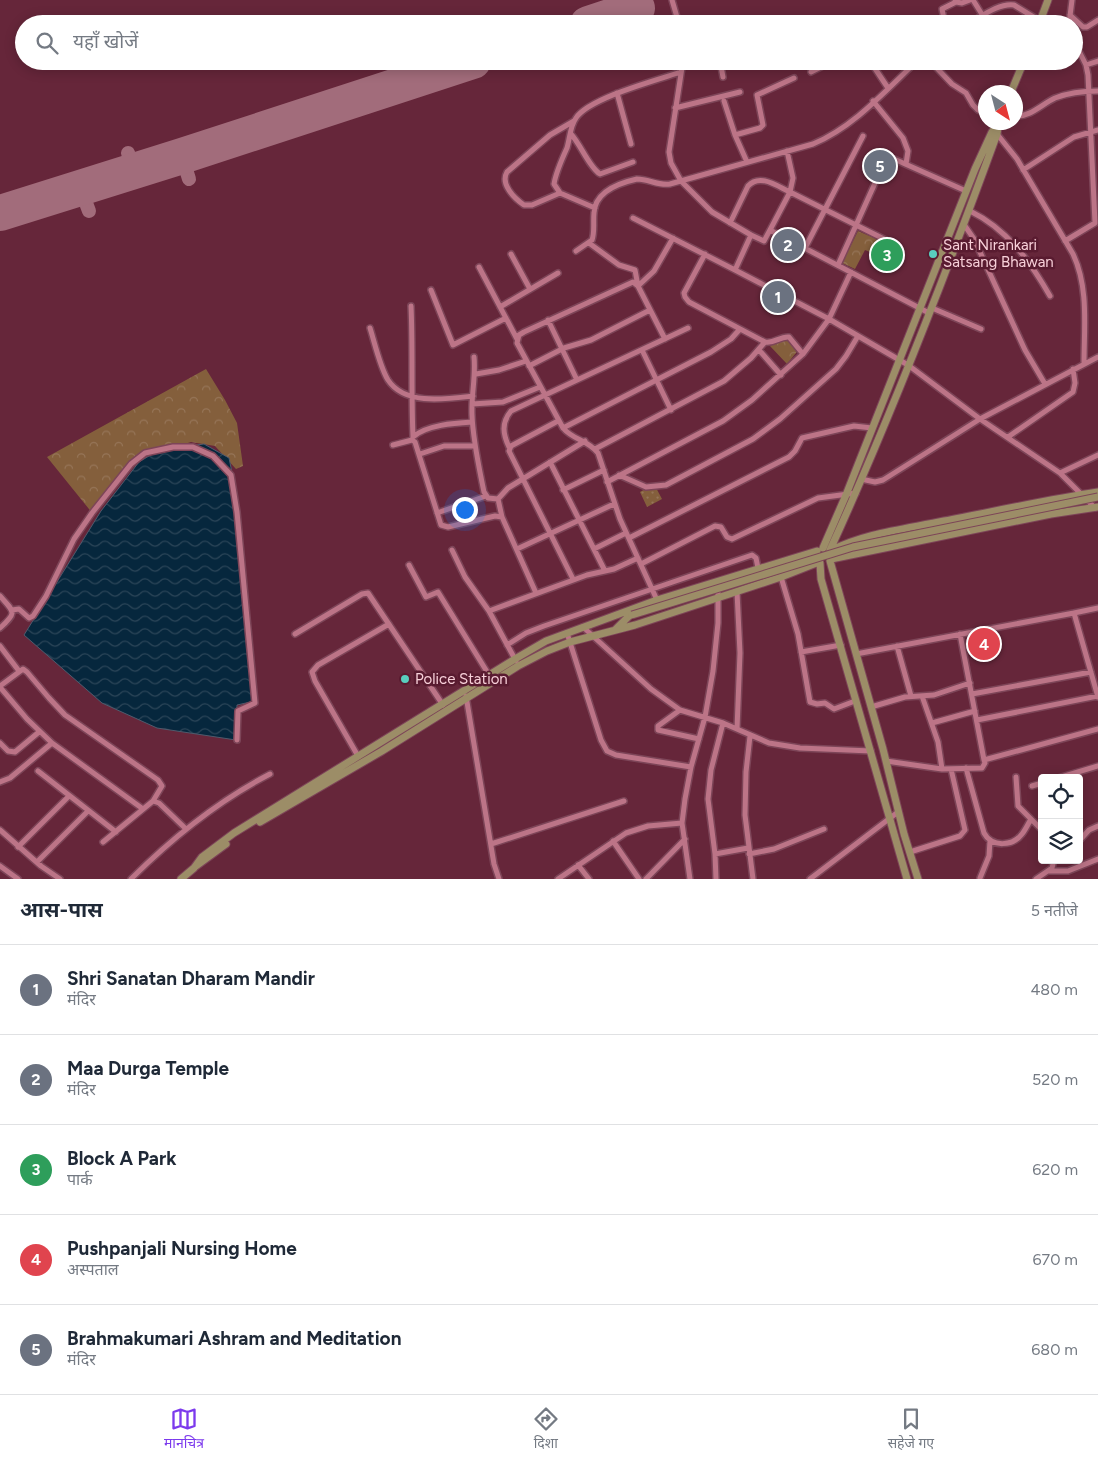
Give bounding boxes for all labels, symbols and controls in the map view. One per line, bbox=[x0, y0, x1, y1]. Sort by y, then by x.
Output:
search box bbox=[15, 15, 1083, 70]
icon: search bbox=[33, 29, 61, 57]
text: यहाँ खोजें bbox=[73, 30, 138, 53]
north arrow bbox=[978, 85, 1023, 130]
pin: 5 bbox=[864, 147, 896, 185]
pin: 2 bbox=[772, 226, 804, 264]
pin: 3 bbox=[871, 236, 903, 274]
place label: Sant Nirankari Satsang Bhawan bbox=[943, 236, 1054, 271]
marker: Sant Nirankari Satsang Bhawan bbox=[927, 248, 939, 260]
pin: 1 bbox=[762, 278, 794, 316]
your location bbox=[452, 497, 478, 523]
pin: 4 bbox=[968, 625, 1000, 663]
place label: Police Station bbox=[415, 670, 508, 688]
marker: Police Station bbox=[399, 673, 411, 685]
map controls bbox=[1038, 774, 1083, 864]
button: locate bbox=[1038, 774, 1083, 819]
button: layers bbox=[1038, 819, 1083, 864]
text: आस-पास bbox=[20, 897, 103, 922]
text: 5 नतीजे bbox=[1031, 901, 1078, 920]
text: Shri Sanatan Dharam Mandir bbox=[67, 967, 315, 990]
text: 1 bbox=[33, 980, 39, 999]
text: 480 m bbox=[1030, 980, 1078, 999]
text: मंदिर bbox=[67, 990, 96, 1009]
text: Maa Durga Temple bbox=[67, 1057, 229, 1080]
text: 2 bbox=[31, 1070, 41, 1089]
text: 520 m bbox=[1032, 1070, 1078, 1089]
text: मंदिर bbox=[67, 1080, 96, 1099]
text: Block A Park bbox=[67, 1147, 176, 1170]
text: 3 bbox=[32, 1160, 40, 1179]
text: 620 m bbox=[1032, 1160, 1078, 1179]
text: पार्क bbox=[67, 1170, 93, 1189]
text: Pushpanjali Nursing Home bbox=[67, 1237, 297, 1260]
text: 4 bbox=[31, 1250, 41, 1269]
text: 670 m bbox=[1033, 1250, 1078, 1269]
text: अस्पताल bbox=[67, 1260, 119, 1279]
text: Brahmakumari Ashram and Meditation bbox=[67, 1327, 401, 1350]
text: 5 bbox=[31, 1340, 41, 1359]
text: 680 m bbox=[1031, 1340, 1078, 1359]
text: मंदिर bbox=[67, 1350, 96, 1369]
tab: मानचित्र bbox=[164, 1405, 204, 1454]
tab: दिशा bbox=[532, 1405, 560, 1454]
tab: सहेजे गए bbox=[888, 1405, 934, 1454]

